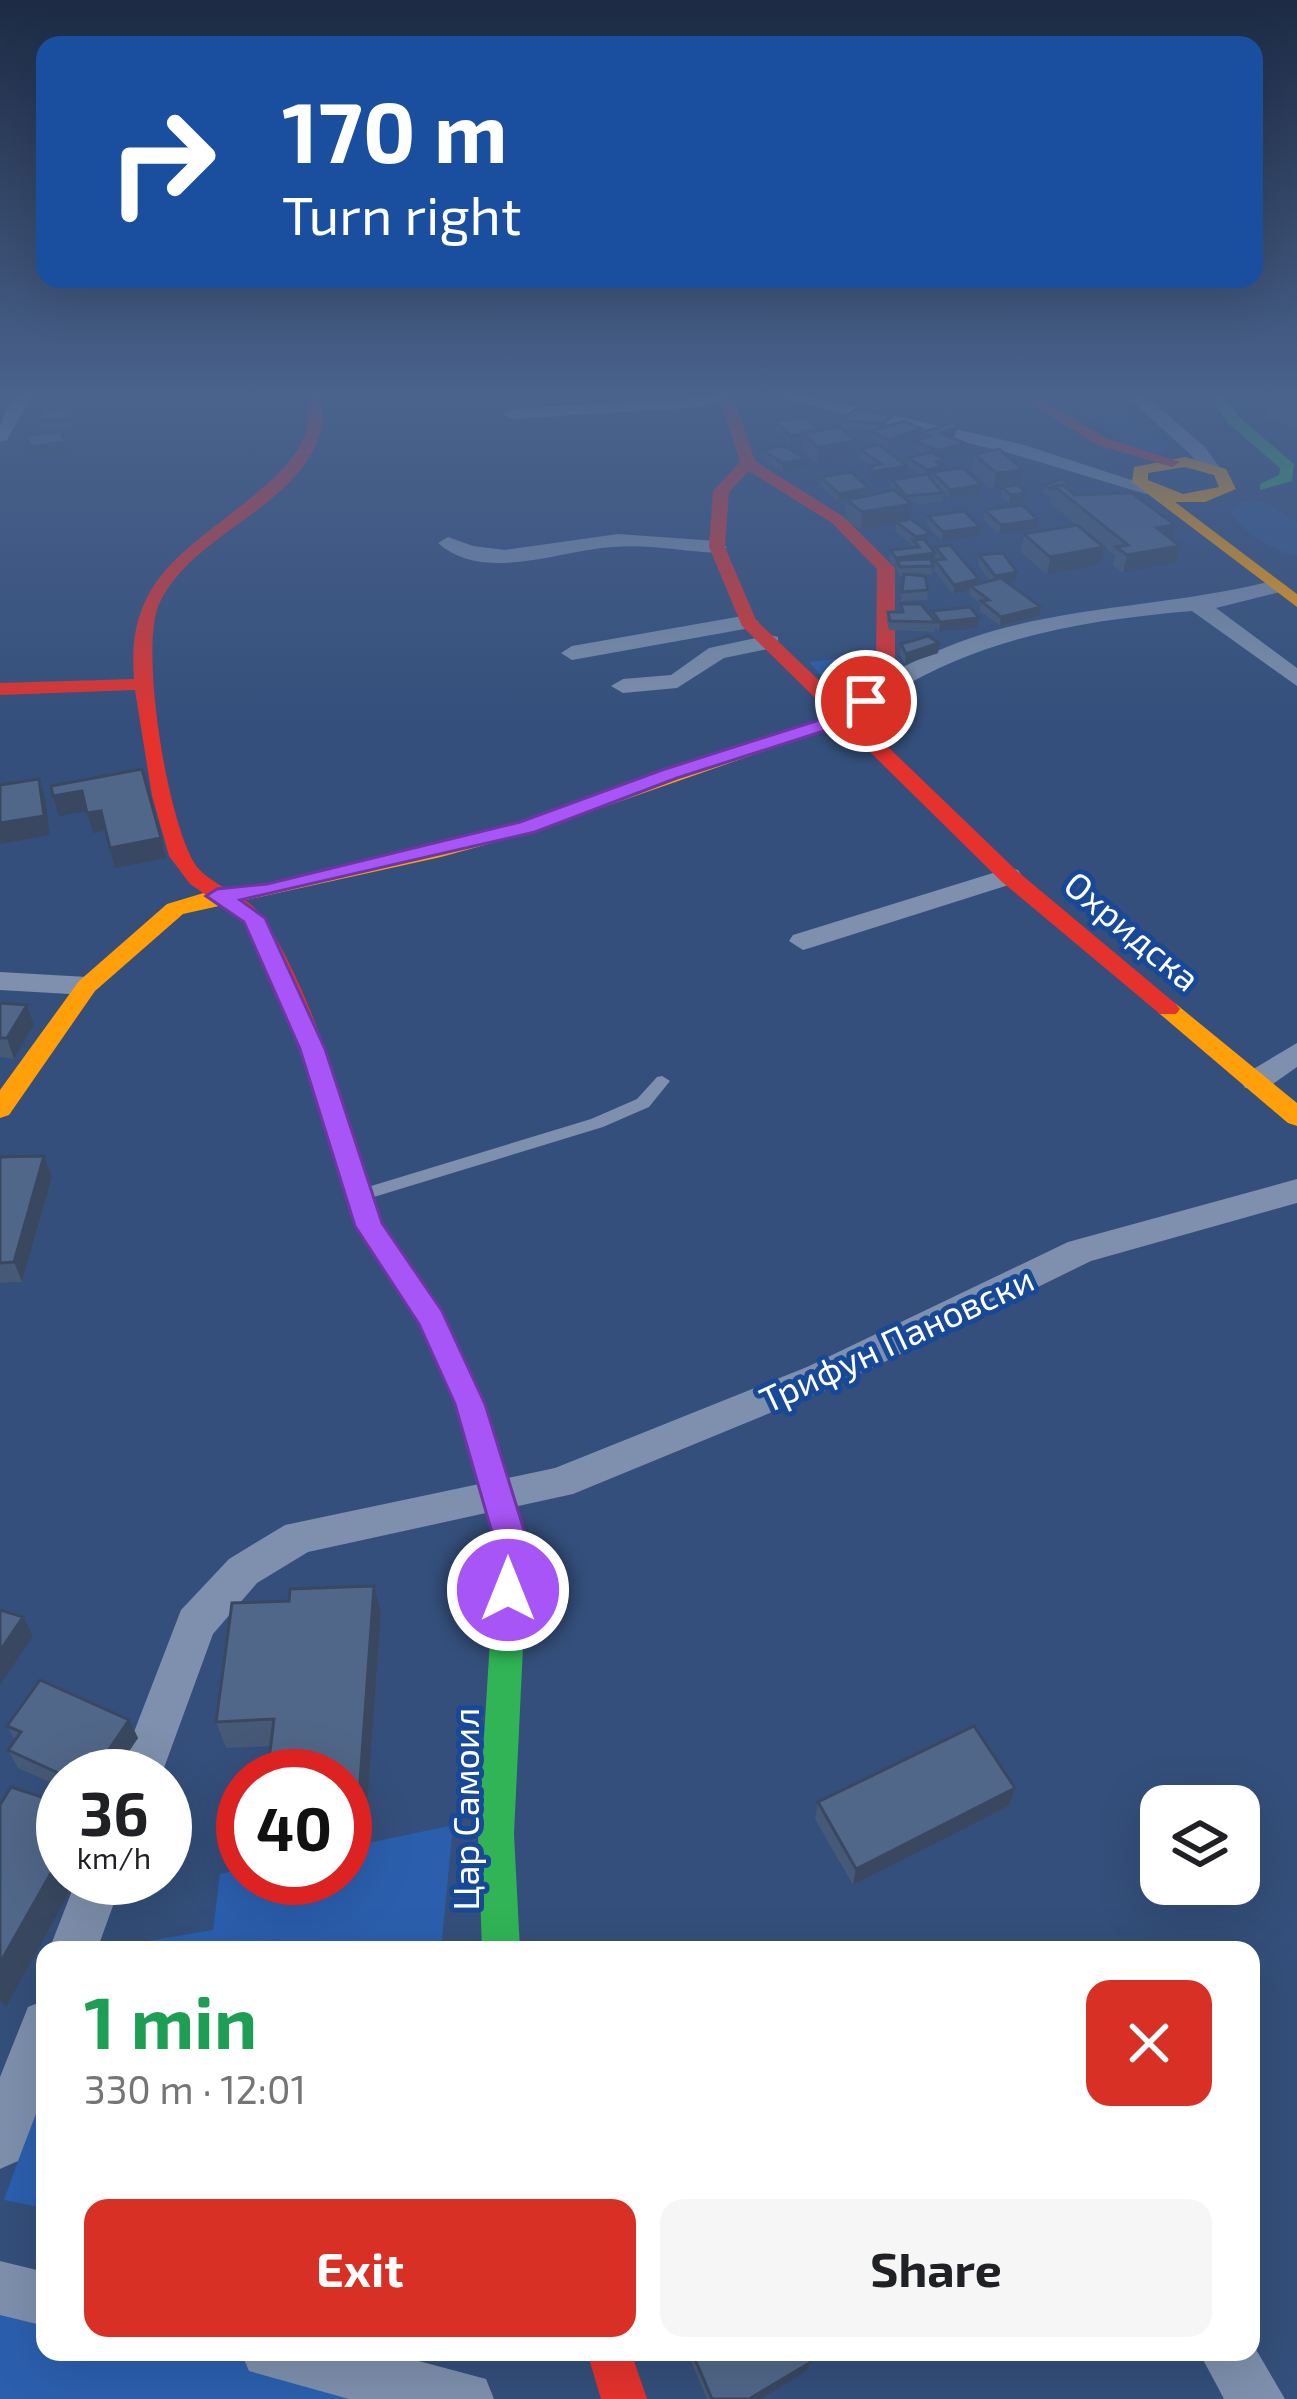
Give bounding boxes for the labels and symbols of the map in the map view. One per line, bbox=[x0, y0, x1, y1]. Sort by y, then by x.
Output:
pin bbox=[815, 650, 917, 752]
street label: Охридска bbox=[1057, 861, 1209, 999]
street label: Трифун Пановски bbox=[752, 1256, 1040, 1421]
position arrow bbox=[445, 1527, 571, 1653]
street label: Цар Самоил bbox=[443, 1708, 486, 1910]
speed limit sign: 40 bbox=[216, 1749, 372, 1905]

